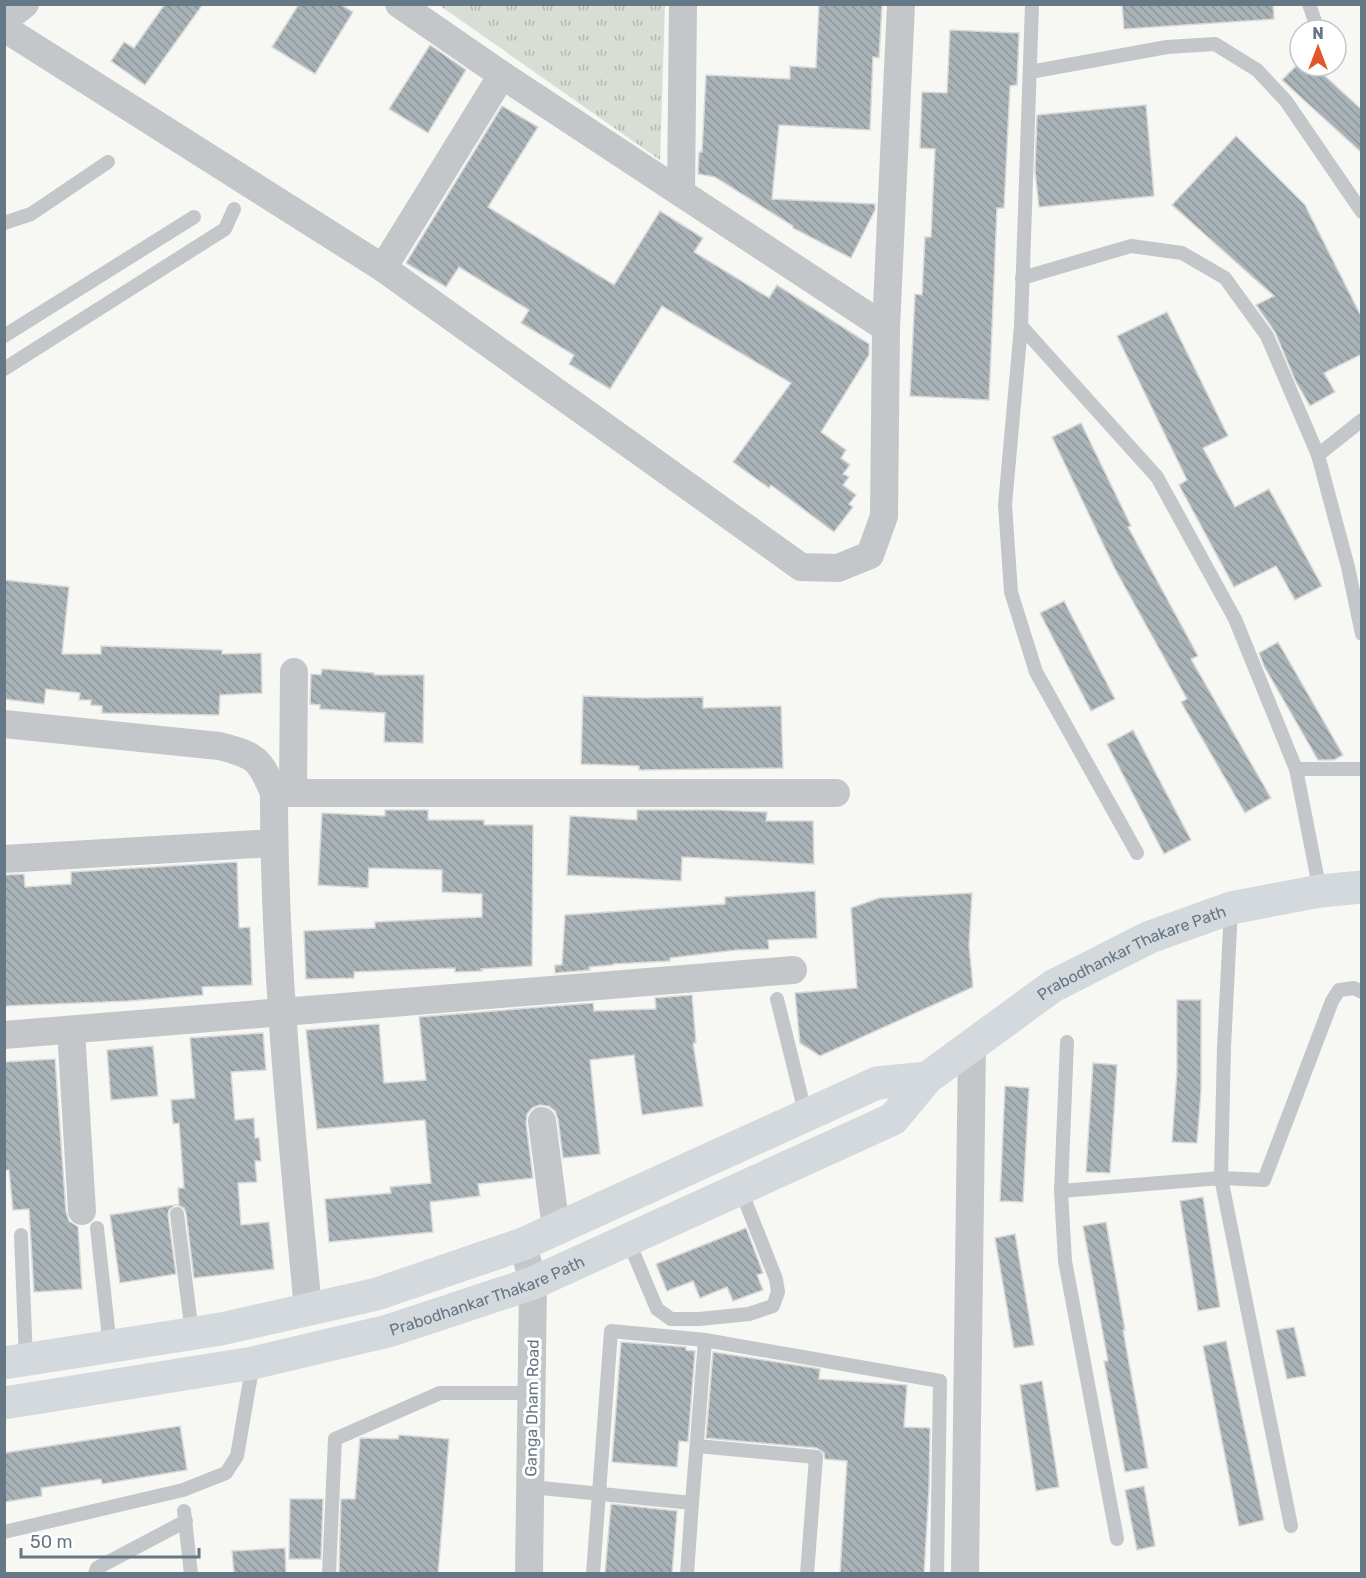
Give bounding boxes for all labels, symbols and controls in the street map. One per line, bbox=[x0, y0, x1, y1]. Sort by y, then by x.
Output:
north arrow bbox=[1288, 18, 1348, 78]
text: N bbox=[1312, 24, 1324, 43]
street label: Prabodhankar Thakare Path bbox=[1033, 901, 1228, 1004]
street label: Prabodhankar Thakare Path bbox=[387, 1251, 587, 1339]
street label: Ganga Dham Road bbox=[521, 1339, 543, 1477]
scale bar bbox=[21, 1521, 200, 1559]
text: 50 m bbox=[30, 1531, 73, 1553]

